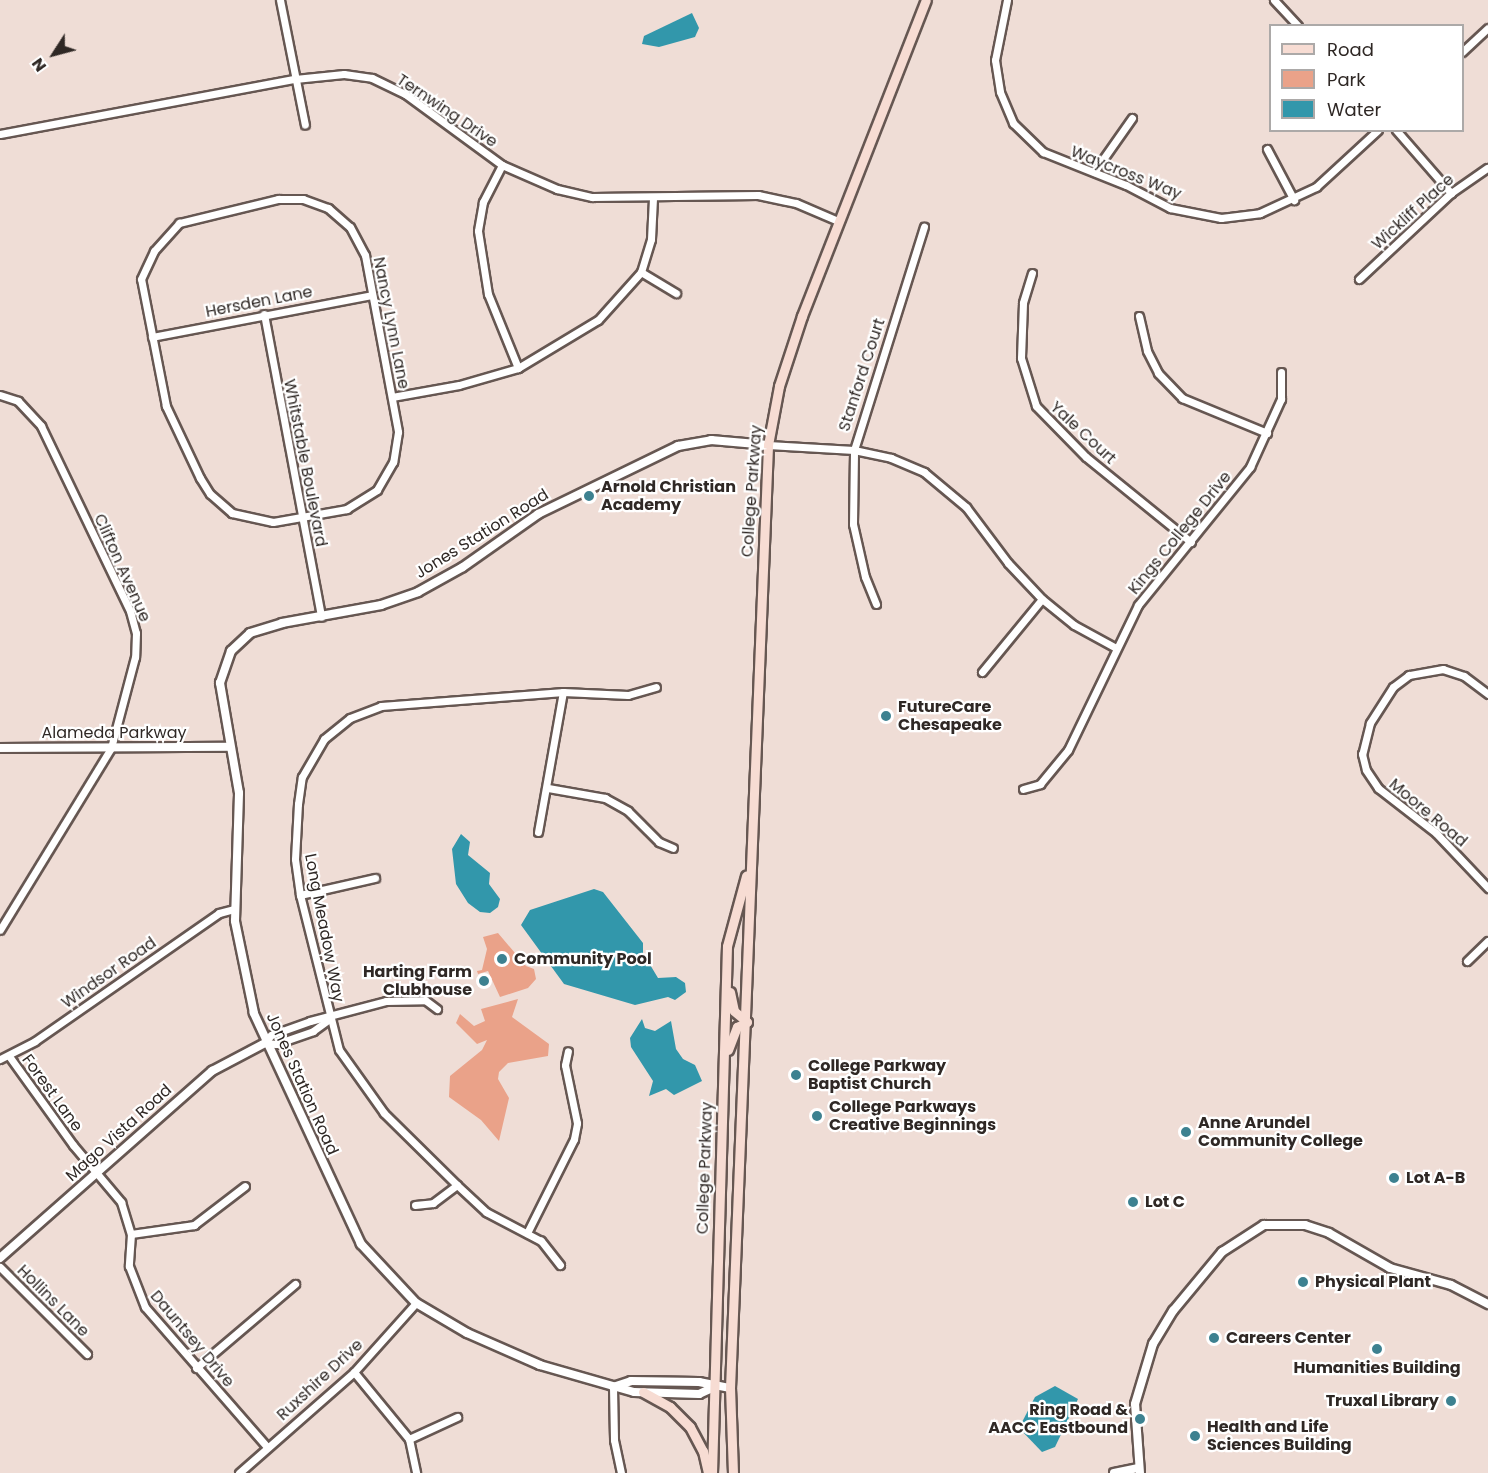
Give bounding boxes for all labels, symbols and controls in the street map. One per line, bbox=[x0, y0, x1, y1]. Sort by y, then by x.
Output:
north arrow bbox=[24, 24, 84, 84]
legend bbox=[1269, 24, 1464, 132]
text: Road bbox=[1327, 37, 1374, 62]
text: N bbox=[26, 53, 52, 77]
text: Park bbox=[1327, 67, 1366, 92]
street label: Ternwing Drive bbox=[393, 70, 501, 152]
text: Water bbox=[1327, 97, 1381, 122]
street label: Waycross Way bbox=[1068, 142, 1184, 204]
street label: Wickliff Place bbox=[1368, 170, 1458, 254]
street label: Nancy Lynn Lane bbox=[369, 255, 413, 391]
street label: Hersden Lane bbox=[204, 282, 314, 322]
street label: Stanford Court bbox=[835, 316, 889, 434]
street label: Whitstable Boulevard bbox=[279, 378, 331, 548]
street label: Yale Court bbox=[1046, 398, 1120, 468]
street label: College Parkway bbox=[738, 424, 766, 558]
street label: Kings College Drive bbox=[1124, 468, 1236, 598]
place label: Arnold Christian Academy bbox=[601, 477, 736, 515]
street label: Jones Station Road bbox=[412, 485, 552, 583]
marker: Arnold Christian Academy bbox=[582, 489, 596, 503]
street label: Clifton Avenue bbox=[90, 511, 154, 625]
place label: FutureCare Chesapeake bbox=[898, 697, 1002, 735]
marker: FutureCare Chesapeake bbox=[879, 709, 893, 723]
street label: Alameda Parkway bbox=[41, 723, 187, 743]
street label: Moore Road bbox=[1385, 775, 1471, 851]
street label: Long Meadow Way bbox=[300, 852, 348, 1004]
street label: Windsor Road bbox=[58, 933, 160, 1013]
place label: Community Pool bbox=[514, 949, 652, 969]
marker: Community Pool bbox=[495, 952, 509, 966]
place label: Harting Farm Clubhouse bbox=[363, 962, 472, 1000]
marker: Harting Farm Clubhouse bbox=[477, 974, 491, 988]
street label: Jones Station Road bbox=[262, 1010, 342, 1158]
street label: Forest Lane bbox=[18, 1051, 86, 1135]
place label: College Parkway Baptist Church bbox=[808, 1056, 946, 1094]
marker: College Parkway Baptist Church bbox=[789, 1068, 803, 1082]
street label: Mago Vista Road bbox=[62, 1081, 176, 1185]
place label: College Parkways Creative Beginnings bbox=[829, 1097, 996, 1135]
street label: College Parkway bbox=[693, 1101, 717, 1235]
marker: College Parkways Creative Beginnings bbox=[810, 1109, 824, 1123]
place label: Anne Arundel Community College bbox=[1198, 1113, 1363, 1151]
marker: Anne Arundel Community College bbox=[1179, 1125, 1193, 1139]
place label: Lot A-B bbox=[1406, 1168, 1465, 1188]
marker: Lot A-B bbox=[1387, 1171, 1401, 1185]
place label: Lot C bbox=[1145, 1192, 1185, 1212]
marker: Lot C bbox=[1126, 1195, 1140, 1209]
street label: Hollins Lane bbox=[13, 1261, 93, 1341]
place label: Physical Plant bbox=[1315, 1272, 1431, 1292]
marker: Physical Plant bbox=[1296, 1275, 1310, 1289]
street label: Dauntsey Drive bbox=[146, 1287, 238, 1391]
place label: Careers Center bbox=[1226, 1328, 1351, 1348]
marker: Careers Center bbox=[1207, 1331, 1221, 1345]
street label: Ruxshire Drive bbox=[273, 1335, 367, 1425]
marker: Humanities Building bbox=[1370, 1342, 1384, 1356]
place label: Humanities Building bbox=[1293, 1358, 1461, 1378]
place label: Truxal Library bbox=[1326, 1391, 1439, 1411]
marker: Truxal Library bbox=[1444, 1394, 1458, 1408]
place label: Ring Road & AACC Eastbound bbox=[988, 1400, 1128, 1438]
marker: Ring Road & AACC Eastbound bbox=[1133, 1412, 1147, 1426]
place label: Health and Life Sciences Building bbox=[1207, 1417, 1352, 1455]
marker: Health and Life Sciences Building bbox=[1188, 1429, 1202, 1443]

